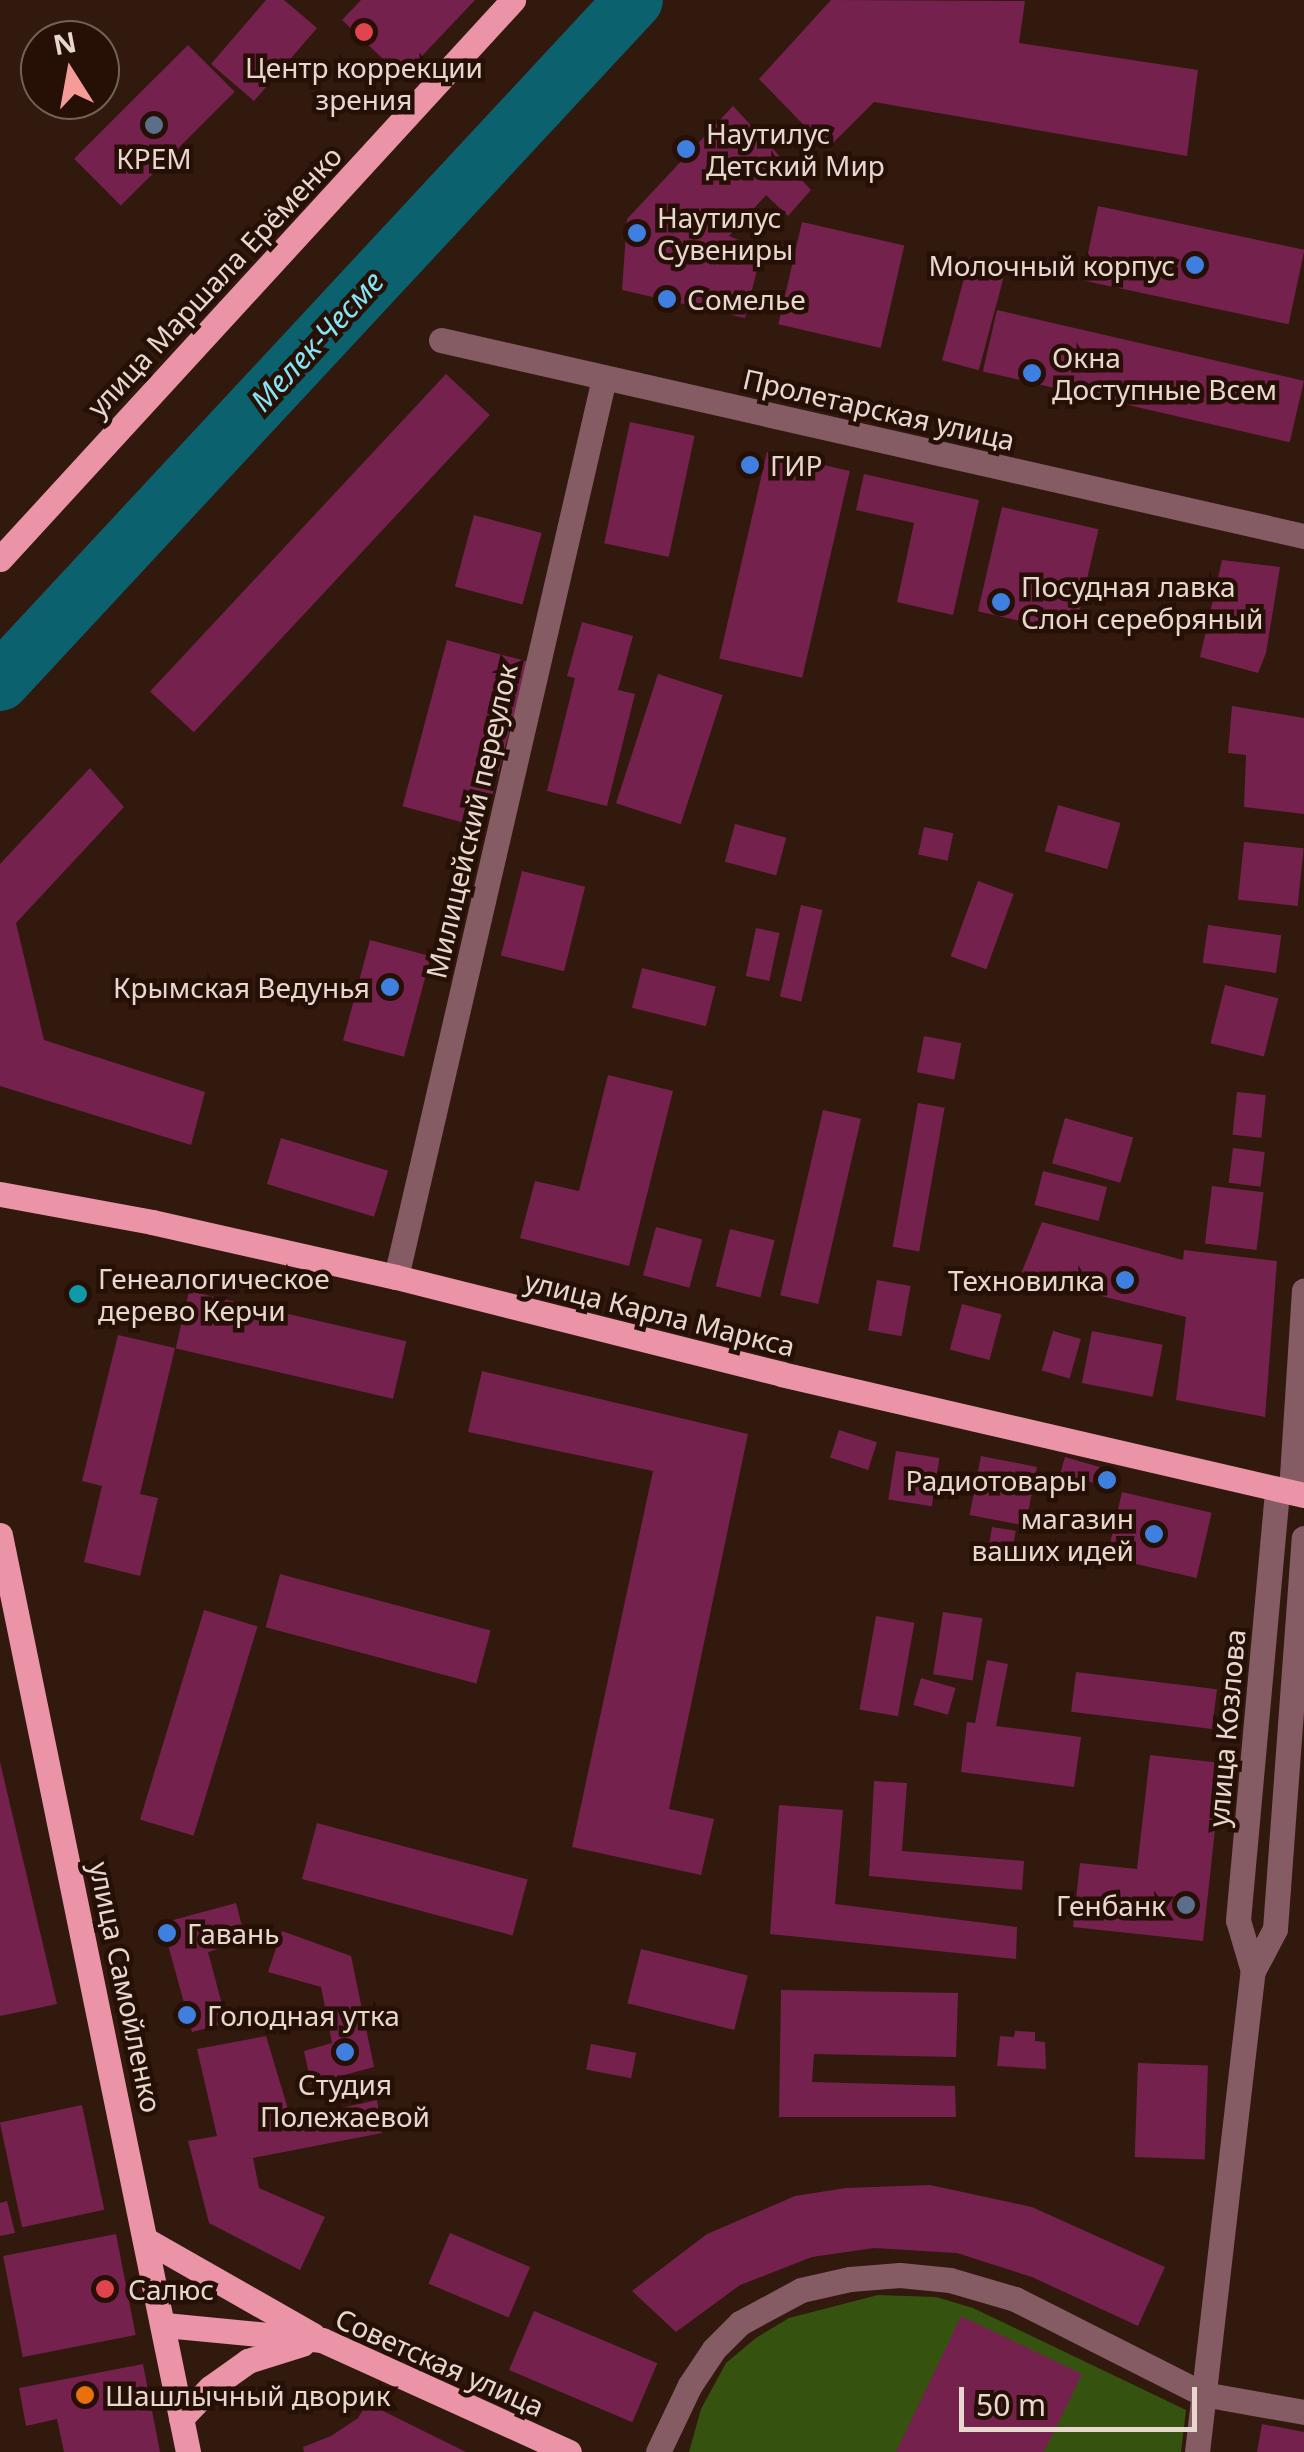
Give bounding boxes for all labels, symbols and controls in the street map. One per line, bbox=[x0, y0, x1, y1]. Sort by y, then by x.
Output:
marker: Центр коррекции зрения bbox=[351, 19, 377, 45]
north arrow bbox=[20, 20, 120, 120]
text: N bbox=[50, 22, 79, 63]
place label: Центр коррекции зрения bbox=[245, 50, 483, 116]
marker: КРЕМ bbox=[143, 114, 165, 136]
place label: Наутилус Детский Мир bbox=[706, 116, 885, 182]
marker: Наутилус Детский Мир bbox=[675, 138, 697, 160]
street label: улица Маршала Ерёменко bbox=[80, 139, 348, 423]
place label: КРЕМ bbox=[116, 141, 192, 175]
place label: Наутилус Сувениры bbox=[657, 200, 793, 266]
marker: Наутилус Сувениры bbox=[626, 222, 648, 244]
place label: Молочный корпус bbox=[928, 248, 1175, 282]
marker: Молочный корпус bbox=[1184, 254, 1206, 276]
water label: Мелек-Чесме bbox=[243, 264, 391, 418]
place label: Сомелье bbox=[687, 282, 806, 316]
marker: Сомелье bbox=[656, 288, 678, 310]
place label: Окна Доступные Всем bbox=[1052, 340, 1277, 406]
street label: Пролетарская улица bbox=[740, 361, 1018, 457]
marker: Окна Доступные Всем bbox=[1021, 362, 1043, 384]
place label: ГИР bbox=[770, 448, 822, 482]
marker: ГИР bbox=[739, 454, 761, 476]
place label: Посудная лавка Слон серебряный bbox=[1021, 569, 1263, 635]
marker: Посудная лавка Слон серебряный bbox=[990, 591, 1012, 613]
street label: Милицейский переулок bbox=[418, 660, 524, 982]
place label: Крымская Ведунья bbox=[113, 970, 370, 1004]
marker: Крымская Ведунья bbox=[379, 976, 401, 998]
place label: Генеалогическое дерево Керчи bbox=[98, 1261, 330, 1327]
street label: улица Карла Маркса bbox=[521, 1263, 799, 1363]
place label: Техновилка bbox=[948, 1263, 1105, 1297]
marker: Техновилка bbox=[1114, 1269, 1136, 1291]
marker: Генеалогическое дерево Керчи bbox=[67, 1283, 89, 1305]
place label: Радиотовары bbox=[905, 1463, 1087, 1497]
marker: Радиотовары bbox=[1096, 1469, 1118, 1491]
place label: магазин ваших идей bbox=[971, 1501, 1134, 1567]
marker: магазин ваших идей bbox=[1143, 1523, 1165, 1545]
street label: улица Козлова bbox=[1201, 1628, 1251, 1828]
street label: улица Самойленко bbox=[83, 1858, 169, 2116]
place label: Генбанк bbox=[1056, 1888, 1166, 1922]
marker: Генбанк bbox=[1175, 1894, 1197, 1916]
place label: Гавань bbox=[187, 1916, 280, 1950]
marker: Гавань bbox=[156, 1922, 178, 1944]
place label: Голодная утка bbox=[207, 1998, 400, 2032]
marker: Голодная утка bbox=[176, 2004, 198, 2026]
marker: Студия Полежаевой bbox=[334, 2041, 356, 2063]
place label: Студия Полежаевой bbox=[260, 2067, 430, 2133]
place label: Салюс bbox=[128, 2272, 214, 2306]
marker: Салюс bbox=[92, 2276, 118, 2302]
street label: Советская улица bbox=[331, 2301, 549, 2423]
scale bar bbox=[964, 2367, 1202, 2429]
place label: Шашлычный дворик bbox=[105, 2378, 391, 2412]
marker: Шашлычный дворик bbox=[74, 2384, 96, 2406]
text: 50 m bbox=[976, 2384, 1046, 2425]

